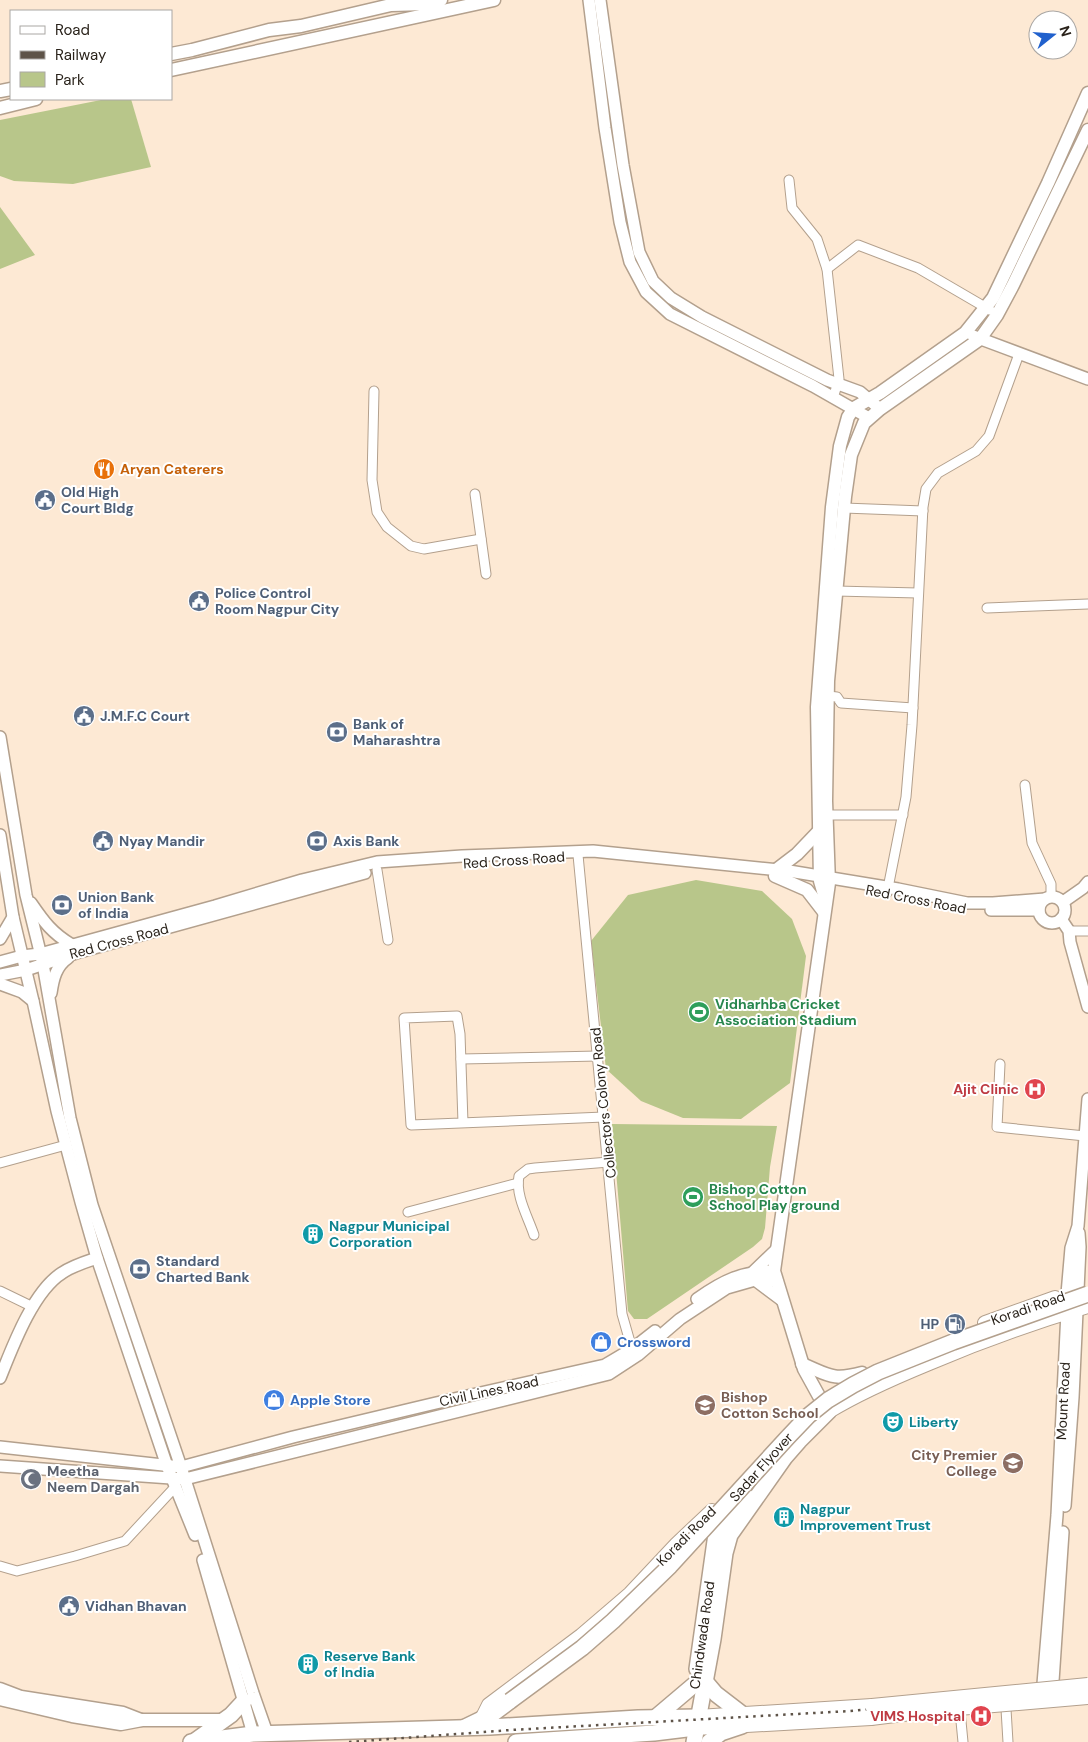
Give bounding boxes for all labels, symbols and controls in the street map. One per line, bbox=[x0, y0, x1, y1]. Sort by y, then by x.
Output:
legend bbox=[10, 10, 172, 100]
north arrow bbox=[1028, 10, 1078, 60]
text: Road bbox=[55, 20, 90, 40]
text: N bbox=[1055, 24, 1076, 39]
text: Railway bbox=[55, 45, 107, 65]
text: Park bbox=[55, 70, 85, 90]
restaurant icon: Aryan Caterers bbox=[92, 457, 116, 481]
place label: Aryan Caterers bbox=[120, 460, 224, 478]
place label: Old High Court Bldg bbox=[61, 483, 134, 517]
public building icon: Old High Court Bldg bbox=[33, 488, 57, 512]
place label: Police Control Room Nagpur City bbox=[215, 584, 340, 618]
public building icon: Police Control Room Nagpur City bbox=[187, 589, 211, 613]
public building icon: J.M.F.C Court bbox=[72, 704, 96, 728]
place label: J.M.F.C Court bbox=[100, 707, 190, 725]
place label: Bank of Maharashtra bbox=[353, 715, 441, 749]
bank icon: Bank of Maharashtra bbox=[325, 720, 349, 744]
public building icon: Nyay Mandir bbox=[91, 829, 115, 853]
bank icon: Axis Bank bbox=[305, 829, 329, 853]
place label: Nyay Mandir bbox=[119, 832, 205, 850]
place label: Axis Bank bbox=[333, 832, 399, 850]
street label: Red Cross Road bbox=[463, 847, 565, 873]
street label: Red Cross Road bbox=[864, 880, 968, 918]
place label: Union Bank of India bbox=[78, 888, 154, 922]
bank icon: Union Bank of India bbox=[50, 893, 74, 917]
street label: Red Cross Road bbox=[67, 919, 171, 963]
place label: Vidharhba Cricket Association Stadium bbox=[715, 995, 857, 1029]
sports icon: Vidharhba Cricket Association Stadium bbox=[687, 1000, 711, 1024]
street label: Collectors Colony Road bbox=[586, 1027, 620, 1179]
hospital icon: Ajit Clinic bbox=[1023, 1077, 1047, 1101]
place label: Ajit Clinic bbox=[953, 1080, 1019, 1098]
place label: Bishop Cotton School Play ground bbox=[709, 1180, 840, 1214]
sports icon: Bishop Cotton School Play ground bbox=[681, 1185, 705, 1209]
place label: Nagpur Municipal Corporation bbox=[329, 1217, 450, 1251]
building icon: Nagpur Municipal Corporation bbox=[301, 1222, 325, 1246]
place label: Standard Charted Bank bbox=[156, 1252, 250, 1286]
bank icon: Standard Charted Bank bbox=[128, 1257, 152, 1281]
street label: Koradi Road bbox=[989, 1287, 1067, 1329]
fuel station icon: HP bbox=[943, 1312, 967, 1336]
place label: HP bbox=[920, 1315, 939, 1333]
shop icon: Crossword bbox=[589, 1330, 613, 1354]
place label: Crossword bbox=[617, 1333, 691, 1351]
street label: Mount Road bbox=[1052, 1362, 1074, 1440]
street label: Civil Lines Road bbox=[438, 1372, 540, 1410]
shop icon: Apple Store bbox=[262, 1388, 286, 1412]
place label: Bishop Cotton School bbox=[721, 1388, 818, 1422]
place label: Apple Store bbox=[290, 1391, 371, 1409]
school or university icon: Bishop Cotton School bbox=[693, 1393, 717, 1417]
theatre icon: Liberty bbox=[881, 1410, 905, 1434]
place label: Liberty bbox=[909, 1413, 959, 1431]
street label: Sadar Flyover bbox=[725, 1429, 797, 1505]
place label: City Premier College bbox=[911, 1446, 997, 1480]
school or university icon: City Premier College bbox=[1001, 1451, 1025, 1475]
place label: Meetha Neem Dargah bbox=[47, 1462, 139, 1496]
mosque icon: Meetha Neem Dargah bbox=[19, 1467, 43, 1491]
place label: Nagpur Improvement Trust bbox=[800, 1500, 931, 1534]
street label: Koradi Road bbox=[652, 1502, 720, 1570]
building icon: Nagpur Improvement Trust bbox=[772, 1505, 796, 1529]
street label: Chindwada Road bbox=[686, 1580, 718, 1690]
public building icon: Vidhan Bhavan bbox=[57, 1594, 81, 1618]
place label: Vidhan Bhavan bbox=[85, 1597, 187, 1615]
place label: Reserve Bank of India bbox=[324, 1647, 416, 1681]
building icon: Reserve Bank of India bbox=[296, 1652, 320, 1676]
hospital icon: VIMS Hospital bbox=[969, 1704, 993, 1728]
place label: VIMS Hospital bbox=[870, 1707, 965, 1725]

